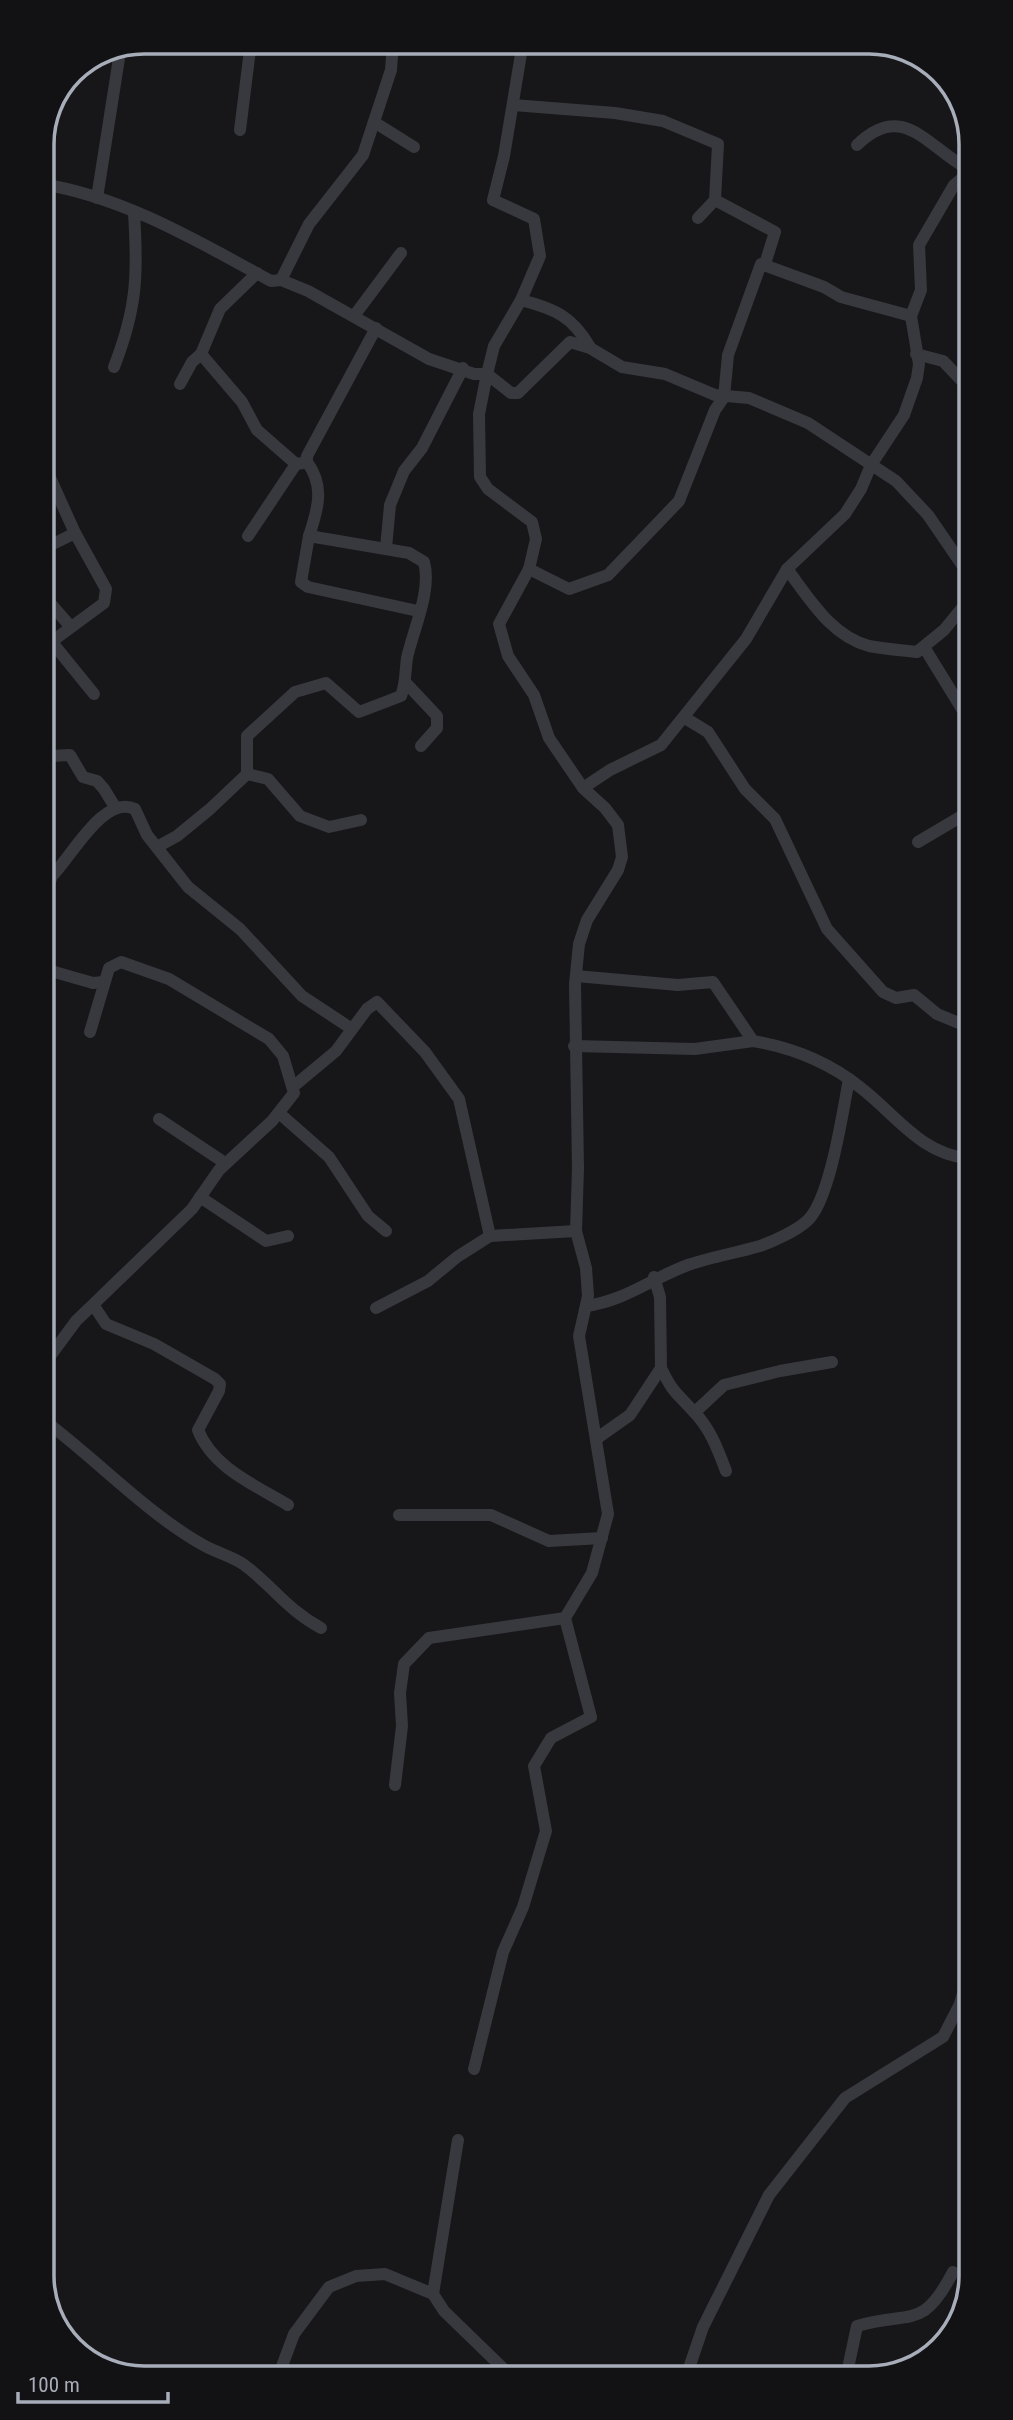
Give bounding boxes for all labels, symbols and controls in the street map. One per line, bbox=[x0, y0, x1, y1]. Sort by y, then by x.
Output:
scale bar bbox=[18, 2360, 168, 2404]
text: 100 m bbox=[28, 2373, 80, 2397]

